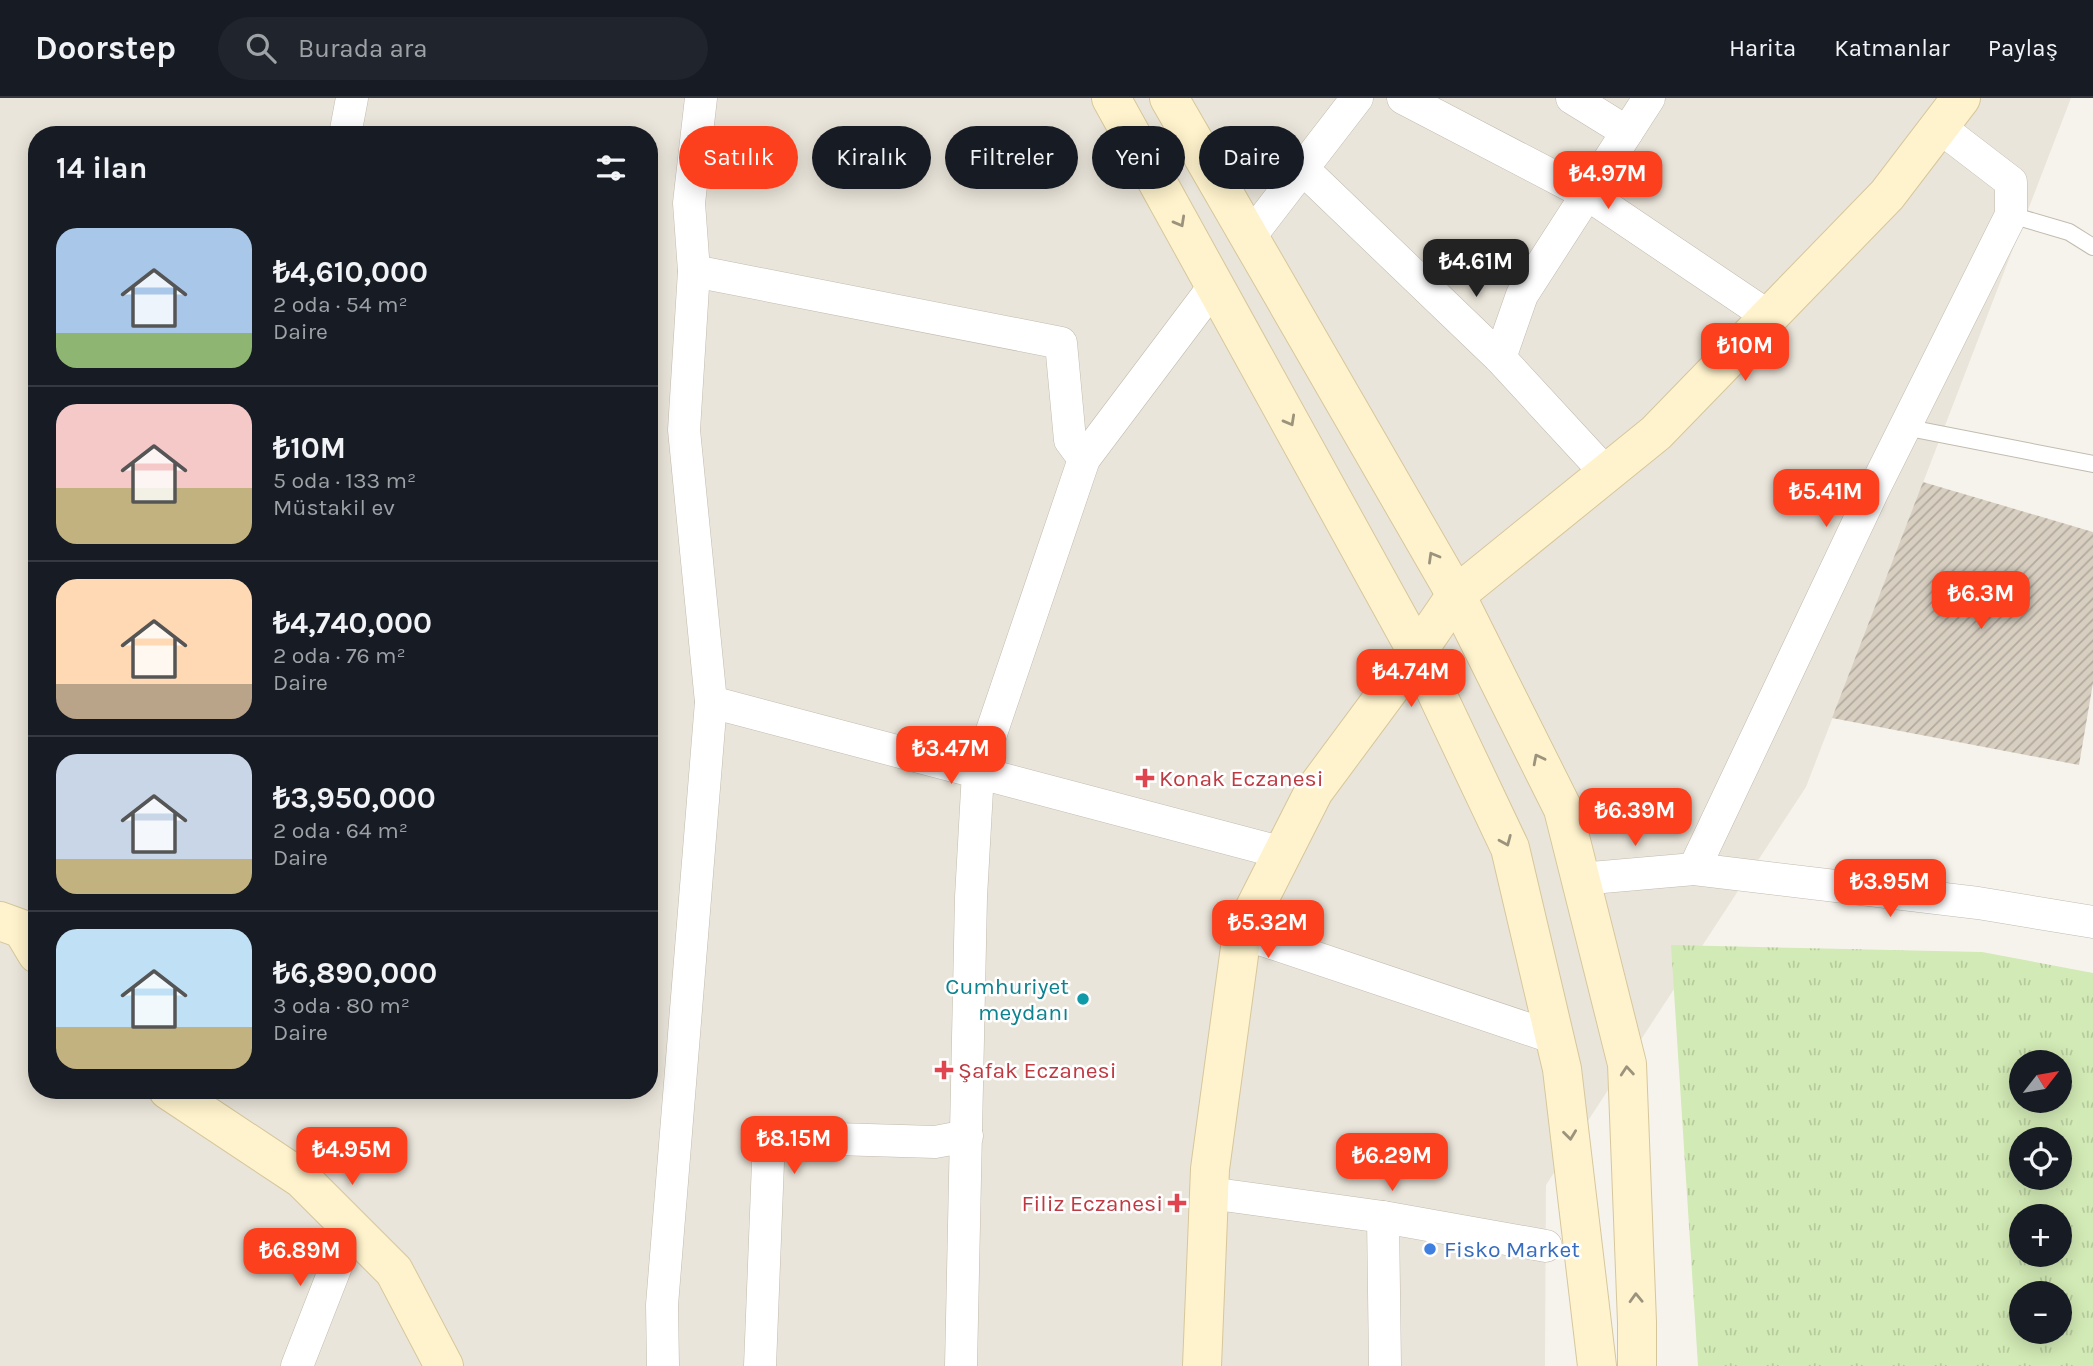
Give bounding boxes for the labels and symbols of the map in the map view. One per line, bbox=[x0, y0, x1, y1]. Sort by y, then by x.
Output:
pin: ₺4.97M bbox=[1551, 152, 1665, 211]
one-way arrow bbox=[1172, 215, 1185, 227]
pin: ₺4.61M bbox=[1419, 240, 1533, 299]
pin: ₺10M bbox=[1704, 324, 1786, 383]
one-way arrow bbox=[1282, 414, 1295, 426]
pin: ₺5.41M bbox=[1769, 470, 1883, 529]
one-way arrow bbox=[1428, 551, 1441, 564]
pin: ₺6.3M bbox=[1932, 572, 2030, 631]
pin: ₺4.74M bbox=[1354, 650, 1468, 709]
pin: ₺3.47M bbox=[894, 726, 1008, 786]
one-way arrow bbox=[1532, 754, 1546, 766]
place label: Konak Eczanesi bbox=[1159, 765, 1324, 792]
marker: Konak Eczanesi bbox=[1137, 770, 1153, 786]
pin: ₺6.39M bbox=[1578, 788, 1692, 848]
one-way arrow bbox=[1498, 834, 1512, 846]
pin: ₺3.95M bbox=[1833, 860, 1947, 919]
pin: ₺5.32M bbox=[1211, 900, 1325, 960]
place label: Cumhuriyet meydanı bbox=[945, 973, 1069, 1026]
marker: Cumhuriyet meydanı bbox=[1075, 991, 1091, 1007]
north arrow bbox=[2009, 1050, 2072, 1113]
place label: Şafak Eczanesi bbox=[958, 1057, 1117, 1084]
marker: Şafak Eczanesi bbox=[936, 1062, 952, 1078]
one-way arrow bbox=[1619, 1065, 1634, 1076]
pin: ₺8.15M bbox=[737, 1116, 851, 1176]
pin: ₺4.95M bbox=[295, 1128, 409, 1187]
one-way arrow bbox=[1563, 1129, 1578, 1140]
pin: ₺6.29M bbox=[1335, 1134, 1449, 1193]
place label: Filiz Eczanesi bbox=[1021, 1190, 1163, 1217]
marker: Filiz Eczanesi bbox=[1169, 1195, 1185, 1211]
pin: ₺6.89M bbox=[243, 1228, 357, 1288]
place label: Fisko Market bbox=[1444, 1236, 1580, 1263]
marker: Fisko Market bbox=[1422, 1241, 1438, 1257]
one-way arrow bbox=[1629, 1292, 1644, 1303]

